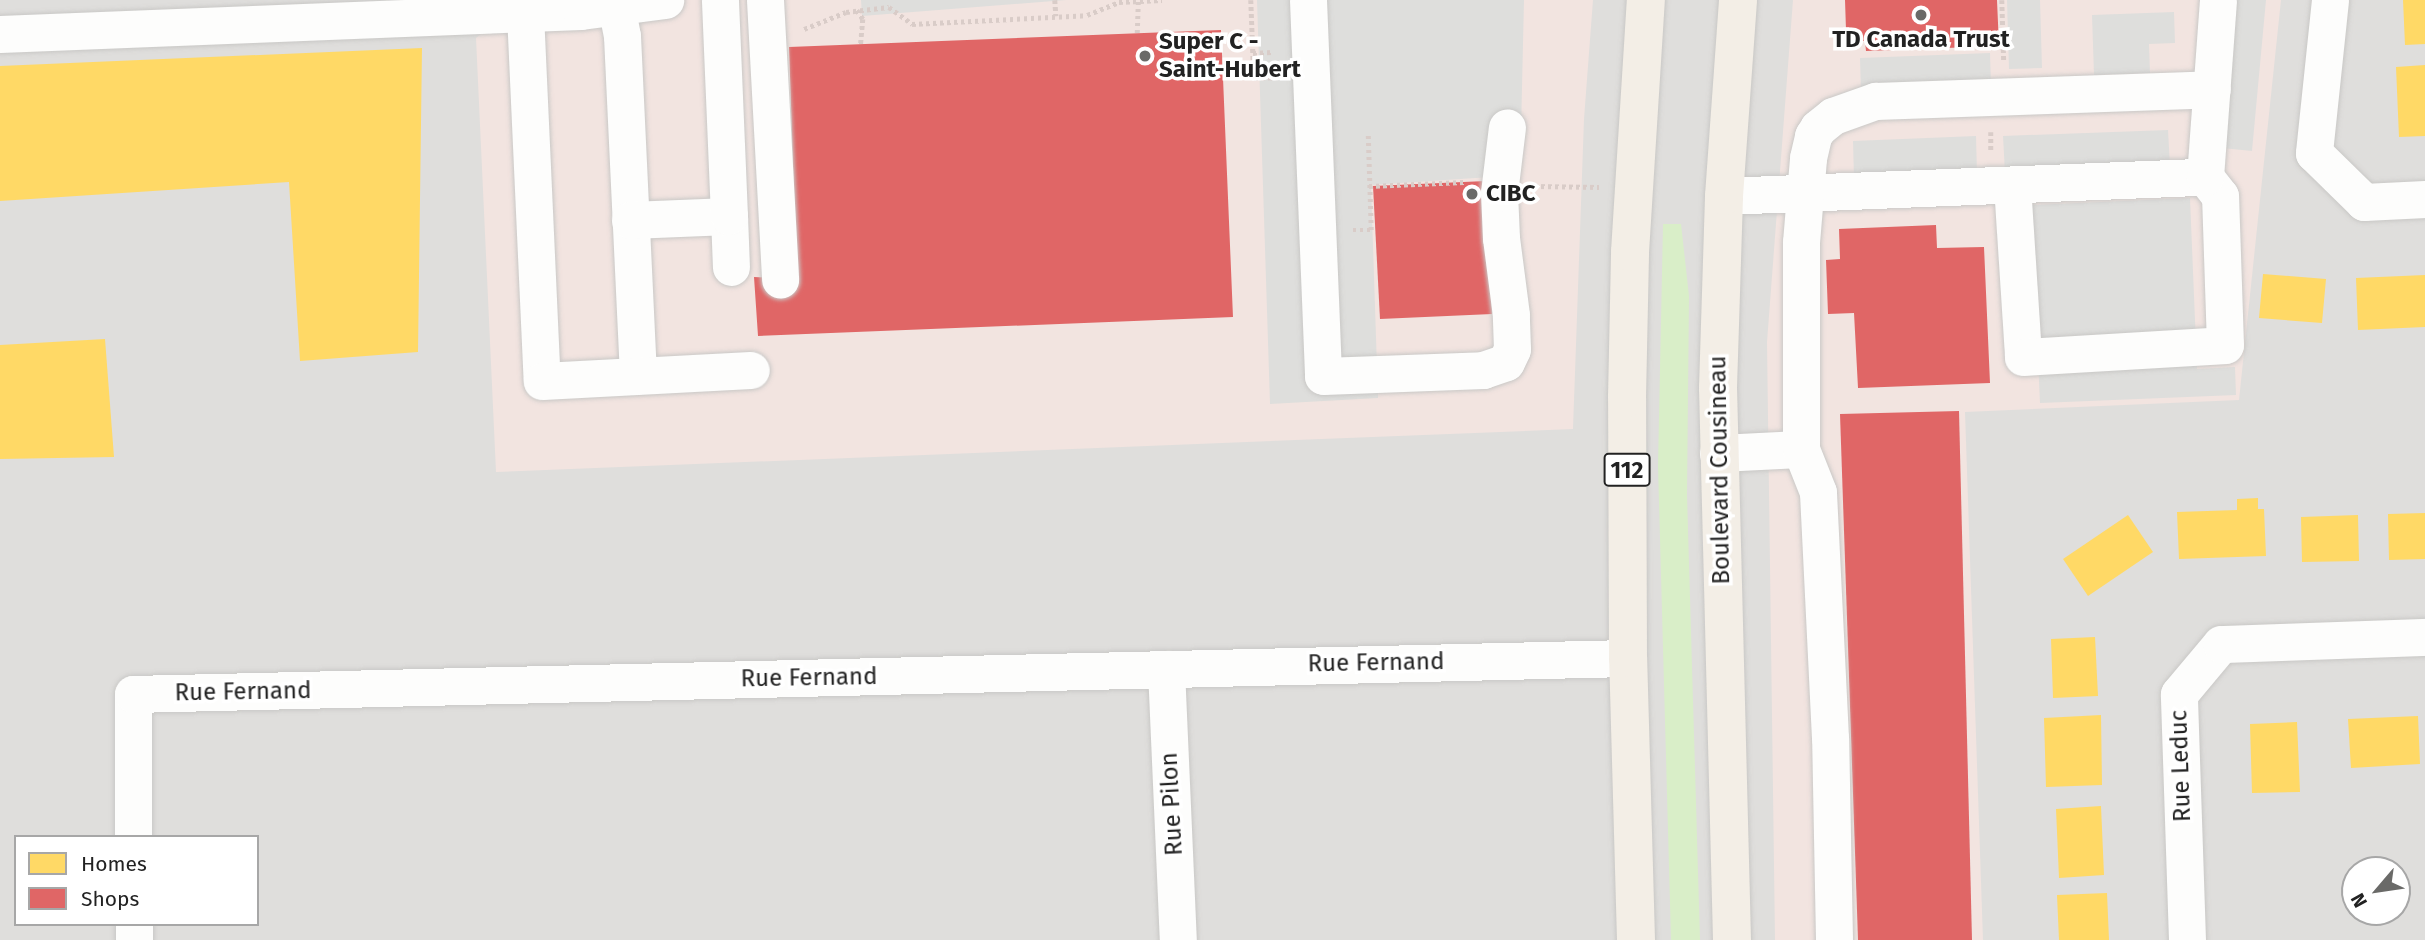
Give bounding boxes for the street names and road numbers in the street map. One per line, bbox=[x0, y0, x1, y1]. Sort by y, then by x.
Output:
street label: Boulevard Cousineau bbox=[1704, 355, 1736, 585]
road number: 112 bbox=[1602, 450, 1652, 490]
street label: Rue Fernand bbox=[1307, 647, 1445, 679]
street label: Rue Fernand bbox=[740, 662, 878, 694]
street label: Rue Fernand bbox=[174, 676, 312, 708]
street label: Rue Leduc bbox=[2165, 709, 2197, 823]
street label: Rue Pilon bbox=[1155, 752, 1189, 856]

